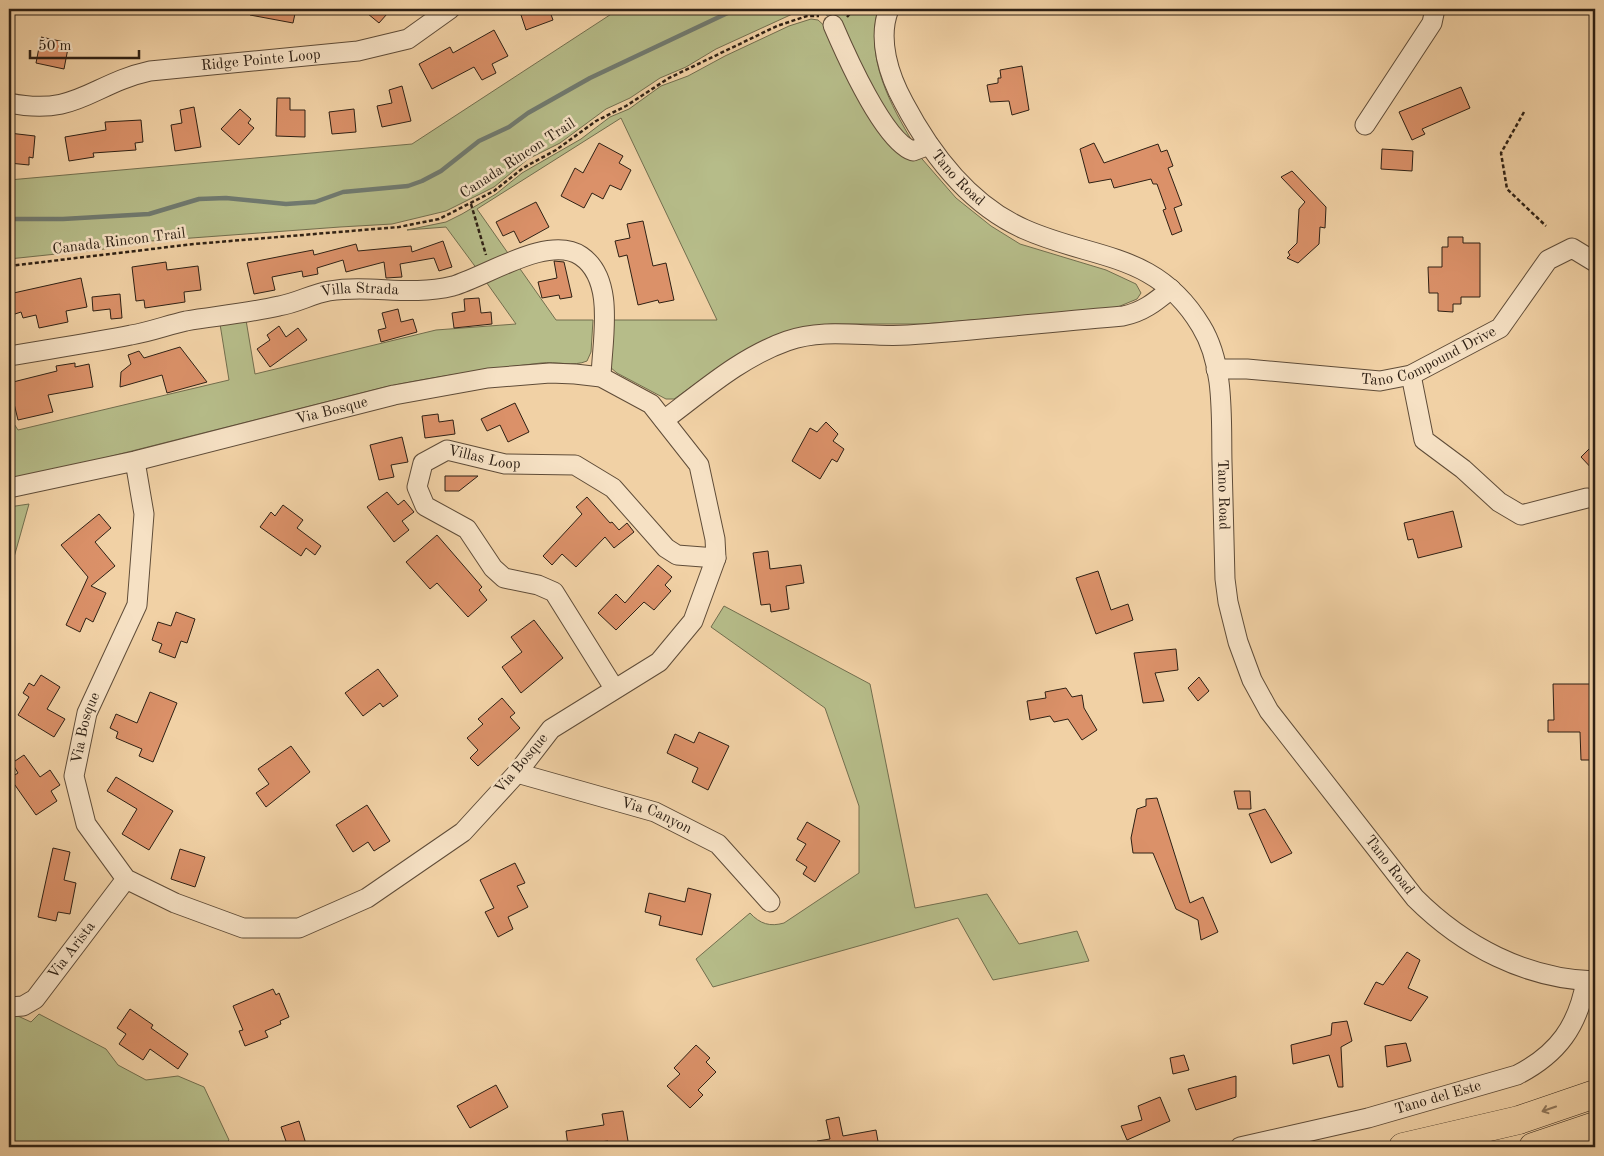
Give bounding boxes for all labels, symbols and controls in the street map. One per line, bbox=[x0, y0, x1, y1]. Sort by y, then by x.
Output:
scale bar bbox=[30, 28, 139, 60]
text: 50 m bbox=[38, 39, 72, 54]
street label: Ridge Pointe Loop bbox=[200, 47, 322, 74]
street label: Canada Rincon Trail bbox=[458, 116, 578, 202]
street label: Tano Road bbox=[928, 147, 987, 209]
street label: Canada Rincon Trail bbox=[52, 226, 186, 258]
street label: Villa Strada bbox=[319, 281, 400, 300]
street label: Tano Compound Drive bbox=[1360, 324, 1499, 389]
street label: Via Bosque bbox=[294, 394, 369, 427]
street label: Villas Loop bbox=[447, 443, 521, 472]
street label: Tano Road bbox=[1214, 459, 1231, 530]
street label: Via Bosque bbox=[69, 690, 103, 765]
street label: Via Bosque bbox=[493, 731, 551, 797]
street label: Via Canyon bbox=[619, 795, 694, 837]
street label: Tano Road bbox=[1362, 833, 1417, 898]
street label: Via Arista bbox=[46, 918, 99, 982]
street label: Tano del Este bbox=[1393, 1078, 1483, 1117]
one-way arrow bbox=[1541, 1105, 1557, 1115]

